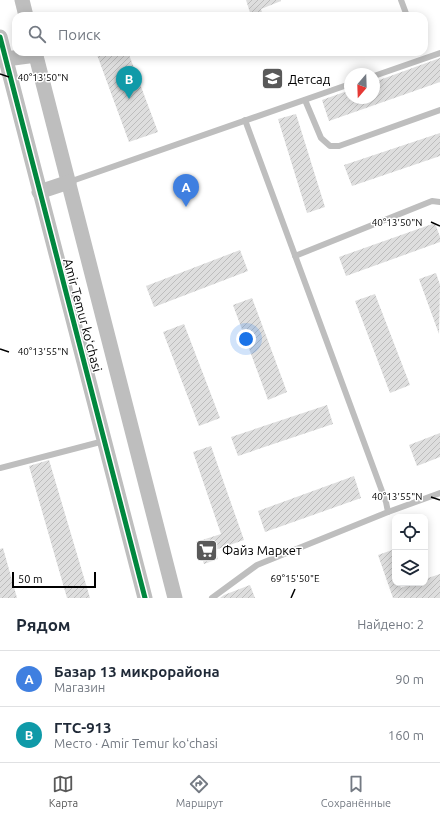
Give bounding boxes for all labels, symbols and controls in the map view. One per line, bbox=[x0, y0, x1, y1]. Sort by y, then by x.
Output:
search box bbox=[12, 12, 428, 56]
icon: search bbox=[26, 23, 48, 45]
text: Поиск bbox=[58, 26, 101, 43]
pin: B bbox=[116, 66, 142, 99]
school or university icon: Детсад bbox=[259, 66, 285, 92]
north arrow bbox=[344, 68, 380, 104]
text: 40°13'50"N bbox=[18, 72, 68, 83]
place label: Детсад bbox=[288, 72, 331, 86]
pin: A bbox=[173, 174, 199, 207]
text: 40°13'50"N bbox=[372, 217, 422, 228]
street label: Amir Temur koʻchasi bbox=[61, 257, 105, 373]
your location bbox=[236, 329, 256, 349]
text: 40°13'55"N bbox=[18, 346, 68, 357]
text: 40°13'55"N bbox=[372, 491, 422, 502]
map controls bbox=[392, 514, 428, 586]
button: locate bbox=[392, 514, 428, 550]
supermarket icon: Файз Маркет bbox=[194, 537, 220, 563]
place label: Файз Маркет bbox=[222, 543, 302, 557]
button: layers bbox=[392, 550, 428, 586]
scale bar bbox=[12, 570, 96, 589]
text: 50 m bbox=[18, 573, 42, 585]
text: 69°15'50"E bbox=[270, 573, 320, 584]
text: Рядом bbox=[16, 615, 71, 634]
text: Найдено: 2 bbox=[357, 617, 424, 631]
text: Базар 13 микрорайона bbox=[54, 663, 220, 680]
text: A bbox=[24, 672, 34, 686]
text: 90 m bbox=[395, 672, 424, 686]
text: Магазин bbox=[54, 680, 105, 694]
text: ГТС-913 bbox=[54, 719, 112, 736]
text: B bbox=[25, 728, 33, 742]
text: 160 m bbox=[388, 728, 424, 742]
text: Место · Amir Temur koʻchasi bbox=[54, 736, 218, 750]
tab: Карта bbox=[49, 773, 78, 809]
tab: Маршрут bbox=[176, 773, 223, 809]
tab: Сохранённые bbox=[321, 773, 391, 809]

